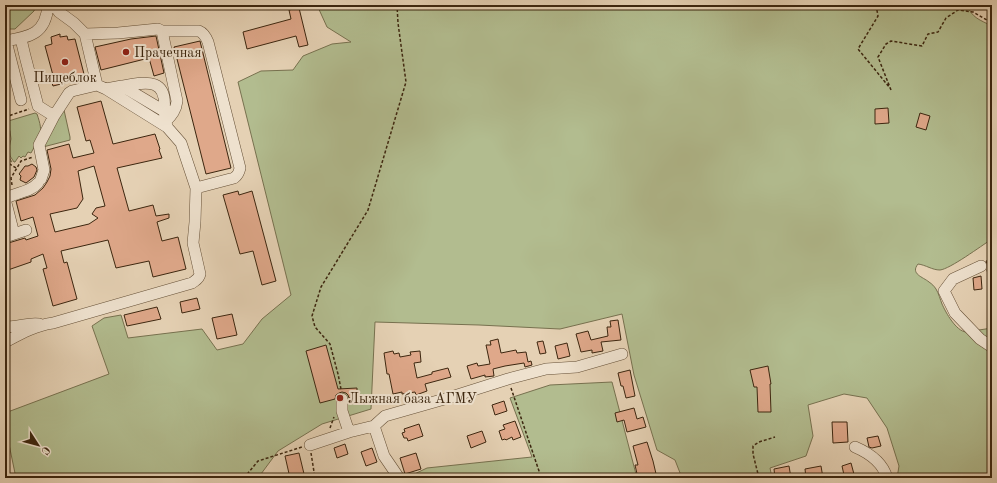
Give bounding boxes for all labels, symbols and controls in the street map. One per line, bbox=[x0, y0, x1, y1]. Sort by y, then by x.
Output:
place label: Прачечная bbox=[134, 46, 202, 60]
marker: Прачечная bbox=[121, 47, 131, 57]
marker: Пищеблок bbox=[60, 57, 70, 67]
place label: Пищеблок bbox=[33, 71, 97, 85]
place label: Лыжная база АГМУ bbox=[348, 392, 477, 406]
marker: Лыжная база АГМУ bbox=[335, 393, 345, 403]
north arrow bbox=[18, 425, 58, 465]
text: С bbox=[38, 444, 51, 456]

